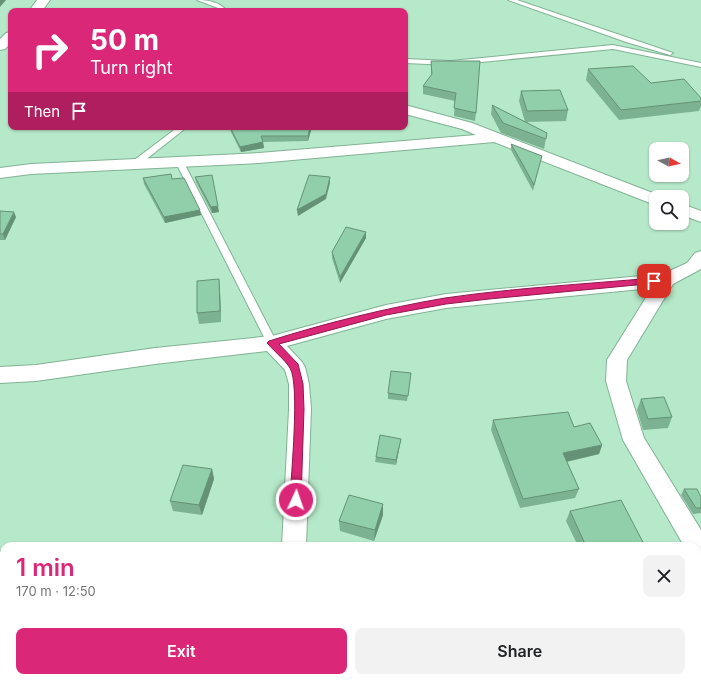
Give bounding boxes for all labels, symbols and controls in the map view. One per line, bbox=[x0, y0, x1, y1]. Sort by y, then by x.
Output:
text: 50 m bbox=[90, 23, 159, 57]
icon: right bbox=[24, 24, 76, 76]
text: Turn right bbox=[90, 57, 173, 78]
icon: arrive bbox=[68, 100, 90, 122]
text: Then bbox=[24, 102, 60, 121]
north arrow bbox=[649, 142, 689, 182]
map controls bbox=[649, 142, 689, 230]
button: search bbox=[649, 190, 689, 230]
pin bbox=[637, 264, 671, 298]
icon: arrive bbox=[643, 270, 665, 292]
position arrow bbox=[275, 479, 317, 521]
text: 1 min bbox=[16, 553, 75, 582]
button: close bbox=[643, 555, 685, 597]
text: 170 m · 12:50 bbox=[16, 583, 96, 599]
button: Exit bbox=[16, 628, 347, 674]
button: Share bbox=[355, 628, 685, 674]

